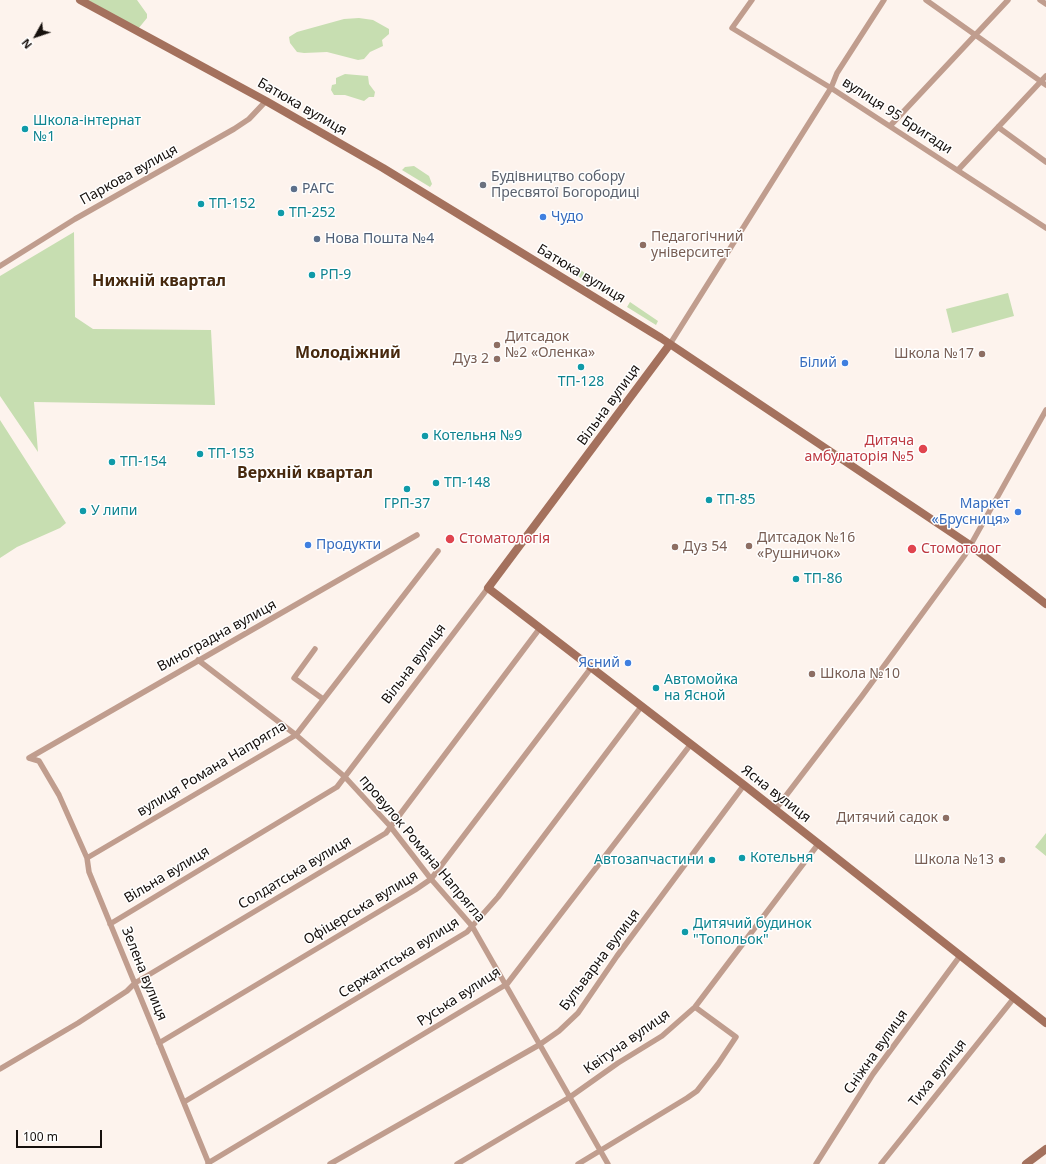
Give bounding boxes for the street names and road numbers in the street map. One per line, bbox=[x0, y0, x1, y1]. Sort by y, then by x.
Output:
street label: вулиця 95 Бригади bbox=[839, 74, 955, 158]
street label: Батюка вулиця bbox=[254, 75, 350, 139]
street label: Паркова вулиця bbox=[77, 141, 181, 209]
street label: Батюка вулиця bbox=[534, 241, 628, 307]
street label: Вільна вулиця bbox=[574, 361, 644, 449]
street label: Виноградна вулиця bbox=[155, 596, 279, 676]
street label: Вільна вулиця bbox=[378, 620, 450, 708]
street label: вулиця Романа Напрягла bbox=[134, 718, 290, 820]
street label: Ясна вулиця bbox=[738, 762, 814, 826]
street label: провулок Романа Напрягла bbox=[355, 772, 489, 926]
street label: Солдатська вулиця bbox=[235, 833, 355, 913]
street label: Вільна вулиця bbox=[121, 843, 213, 907]
street label: Офіцерська вулиця bbox=[301, 867, 421, 949]
street label: Бульварна вулиця bbox=[556, 906, 644, 1014]
street label: Сержантська вулиця bbox=[336, 914, 462, 1002]
street label: Зелена вулиця bbox=[118, 925, 170, 1023]
street label: Руська вулиця bbox=[414, 964, 504, 1030]
street label: Квітуча вулиця bbox=[581, 1006, 673, 1078]
street label: Сніжна вулиця bbox=[841, 1006, 911, 1098]
street label: Тиха вулиця bbox=[906, 1036, 970, 1110]

